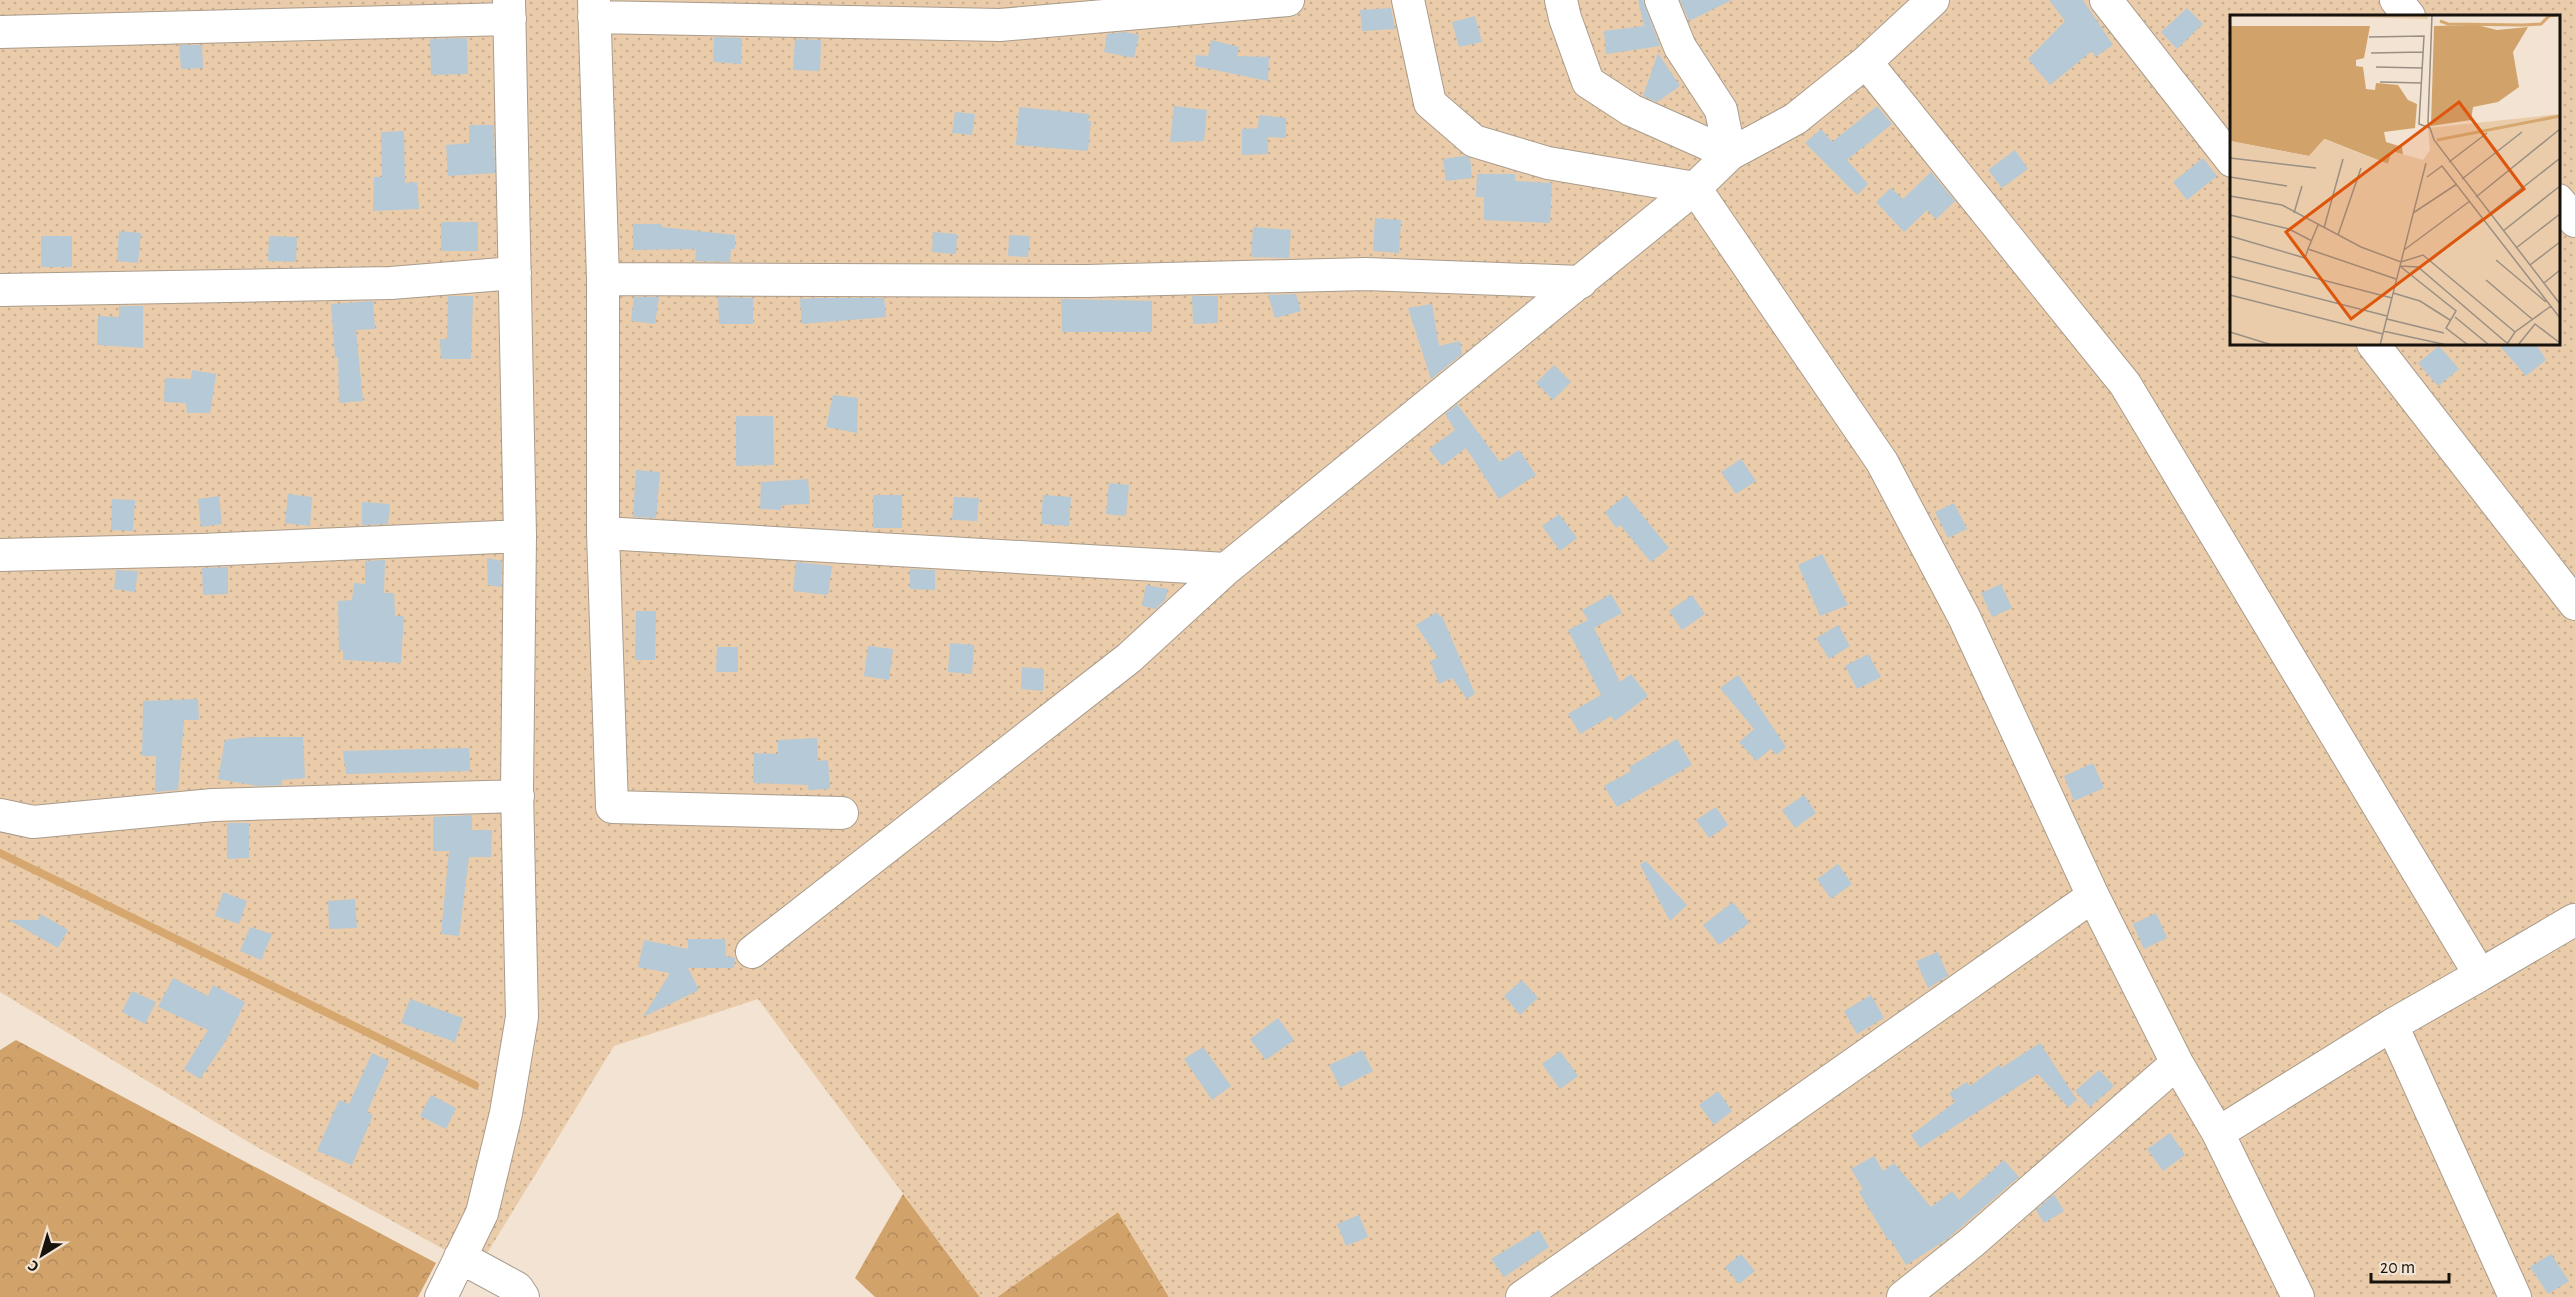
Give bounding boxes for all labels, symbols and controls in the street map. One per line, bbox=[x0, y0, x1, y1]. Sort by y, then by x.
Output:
inset map bbox=[2230, 15, 2560, 345]
north arrow bbox=[12, 1225, 72, 1285]
scale bar bbox=[2371, 1246, 2449, 1284]
text: С bbox=[25, 1257, 42, 1275]
text: 20 m bbox=[2380, 1259, 2415, 1277]

